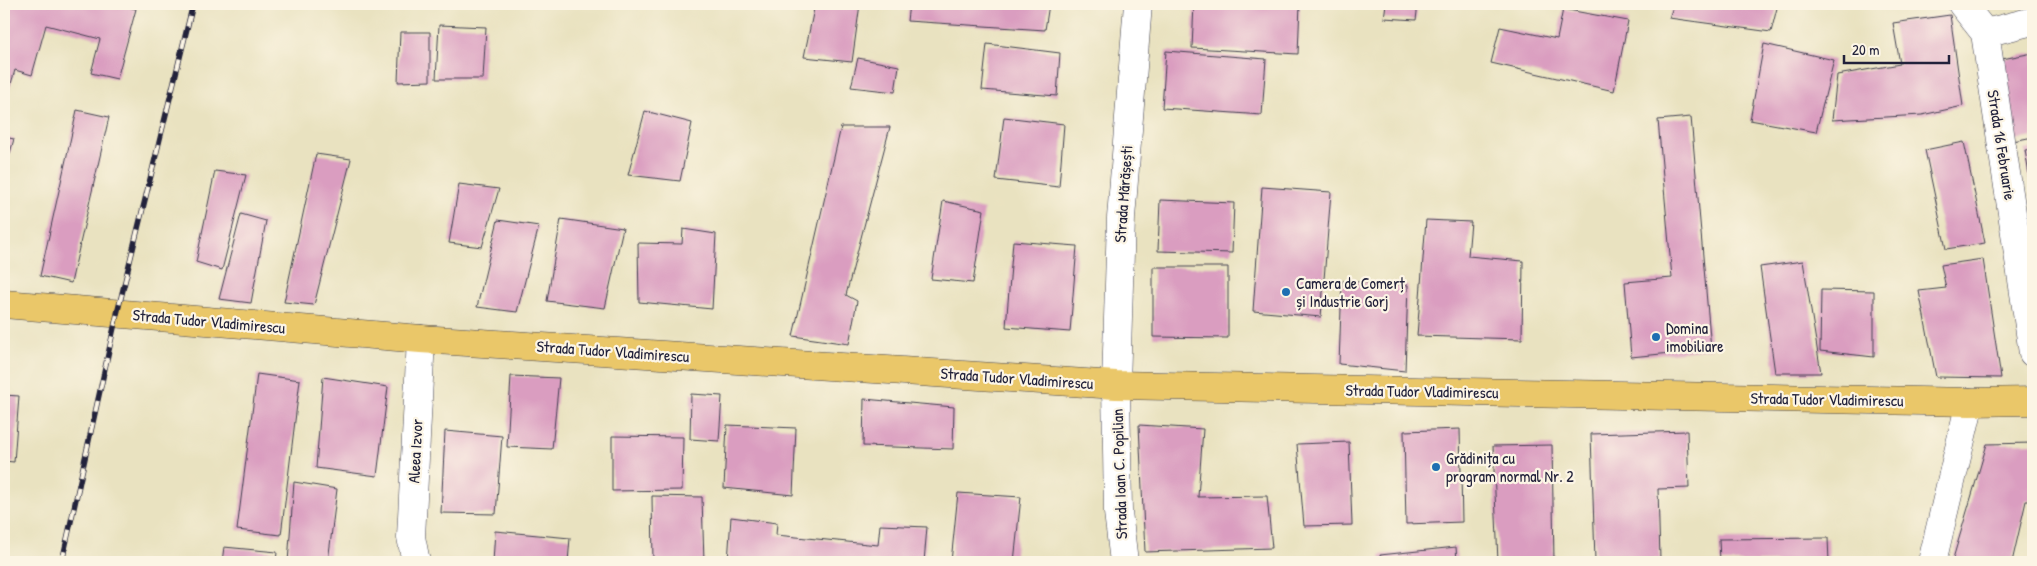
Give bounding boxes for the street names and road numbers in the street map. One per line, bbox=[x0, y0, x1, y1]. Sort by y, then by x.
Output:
street label: Strada 16 Februarie bbox=[1982, 88, 2022, 202]
street label: Strada Mărășești bbox=[1109, 145, 1137, 243]
street label: Strada Tudor Vladimirescu bbox=[132, 303, 287, 339]
street label: Strada Tudor Vladimirescu bbox=[536, 335, 691, 367]
street label: Strada Tudor Vladimirescu bbox=[940, 362, 1095, 394]
street label: Strada Tudor Vladimirescu bbox=[1345, 379, 1499, 403]
street label: Strada Tudor Vladimirescu bbox=[1750, 387, 1904, 411]
street label: Strada Ioan C. Popilian bbox=[1106, 408, 1132, 540]
street label: Aleea Izvor bbox=[402, 418, 428, 484]

